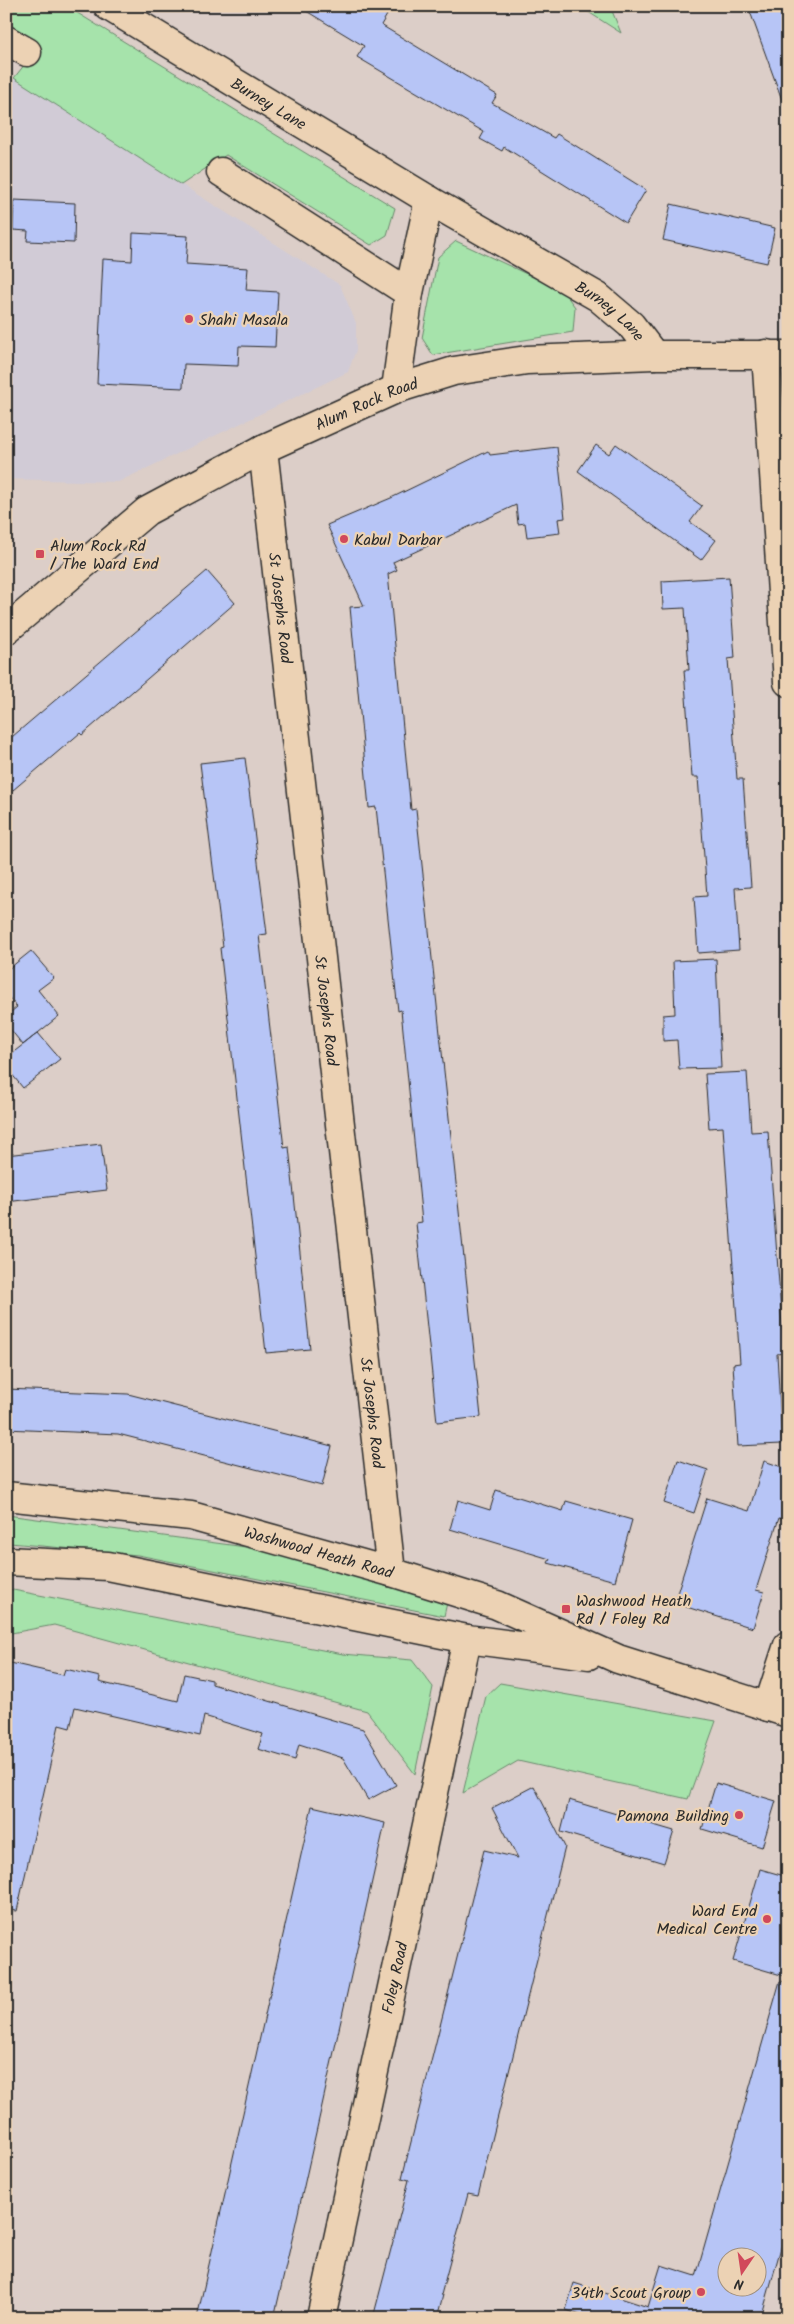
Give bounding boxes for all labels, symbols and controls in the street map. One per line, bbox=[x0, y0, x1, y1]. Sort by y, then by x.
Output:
street label: Burney Lane bbox=[225, 72, 311, 137]
street label: Burney Lane bbox=[570, 275, 650, 347]
place label: Shahi Masala bbox=[199, 308, 288, 333]
marker: Shahi Masala bbox=[183, 313, 195, 325]
street label: Alum Rock Road bbox=[311, 372, 422, 438]
place label: Kabul Darbar bbox=[354, 528, 443, 553]
marker: Kabul Darbar bbox=[338, 533, 350, 545]
place label: Alum Rock Rd / The Ward End bbox=[50, 534, 159, 577]
marker: Alum Rock Rd / The Ward End bbox=[34, 548, 46, 560]
street label: St Josephs Road bbox=[261, 551, 298, 666]
street label: St Josephs Road bbox=[307, 954, 344, 1068]
street label: St Josephs Road bbox=[353, 1356, 390, 1471]
street label: Washwood Heath Road bbox=[241, 1521, 397, 1586]
place label: Washwood Heath Rd / Foley Rd bbox=[576, 1589, 691, 1632]
marker: Washwood Heath Rd / Foley Rd bbox=[560, 1603, 572, 1615]
place label: Pamona Building bbox=[617, 1804, 729, 1829]
marker: Pamona Building bbox=[733, 1809, 745, 1821]
place label: Ward End Medical Centre bbox=[656, 1899, 758, 1942]
marker: Ward End Medical Centre bbox=[761, 1913, 773, 1925]
street label: Foley Road bbox=[376, 1939, 416, 2016]
north arrow bbox=[716, 2246, 766, 2296]
text: N bbox=[732, 2272, 746, 2295]
place label: 34th Scout Group bbox=[571, 2281, 691, 2306]
marker: 34th Scout Group bbox=[695, 2286, 707, 2298]

